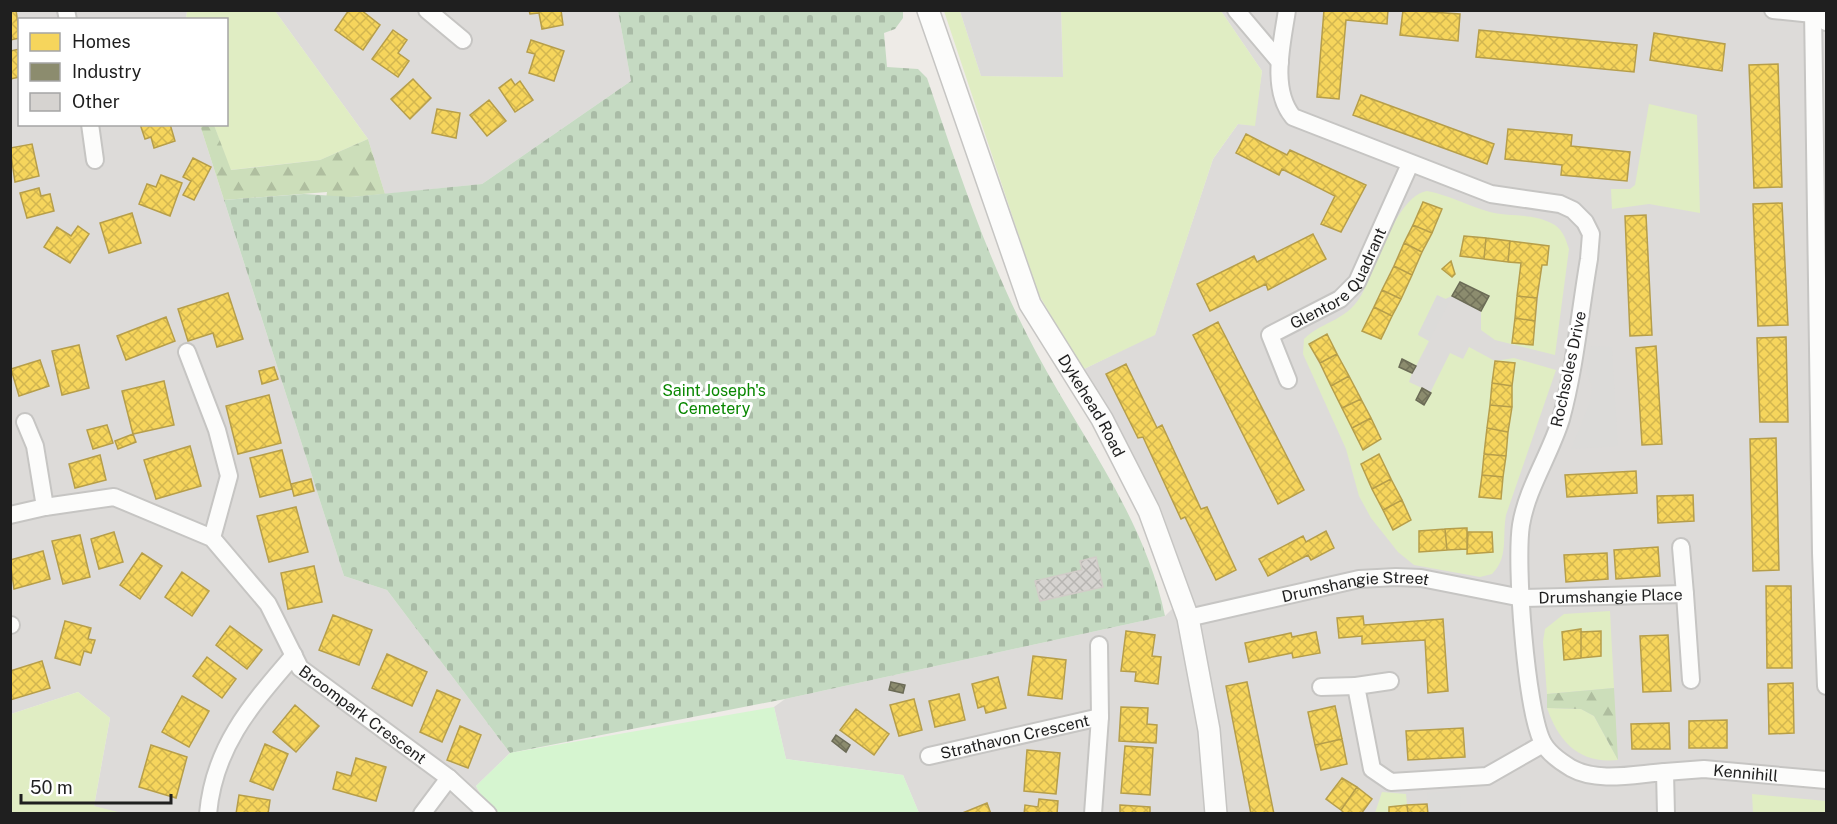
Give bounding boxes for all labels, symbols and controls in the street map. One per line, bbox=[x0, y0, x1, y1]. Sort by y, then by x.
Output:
legend bbox=[18, 18, 228, 126]
text: Homes bbox=[72, 31, 131, 52]
text: Industry bbox=[72, 61, 142, 82]
text: Other bbox=[72, 91, 120, 112]
street label: Glentore Quadrant bbox=[1287, 225, 1390, 333]
street label: Rochsoles Drive bbox=[1547, 309, 1590, 429]
street label: Dykehead Road bbox=[1054, 351, 1129, 460]
park label: Saint Joseph's Cemetery bbox=[662, 381, 766, 418]
street label: Drumshangie Street bbox=[1280, 568, 1431, 606]
street label: Drumshangie Place bbox=[1538, 585, 1683, 608]
street label: Broompark Crescent bbox=[295, 662, 430, 768]
street label: Strathavon Crescent bbox=[938, 711, 1091, 763]
street label: Kennihill bbox=[1713, 761, 1779, 786]
scale bar bbox=[21, 767, 171, 805]
text: 50 m bbox=[30, 777, 73, 798]

